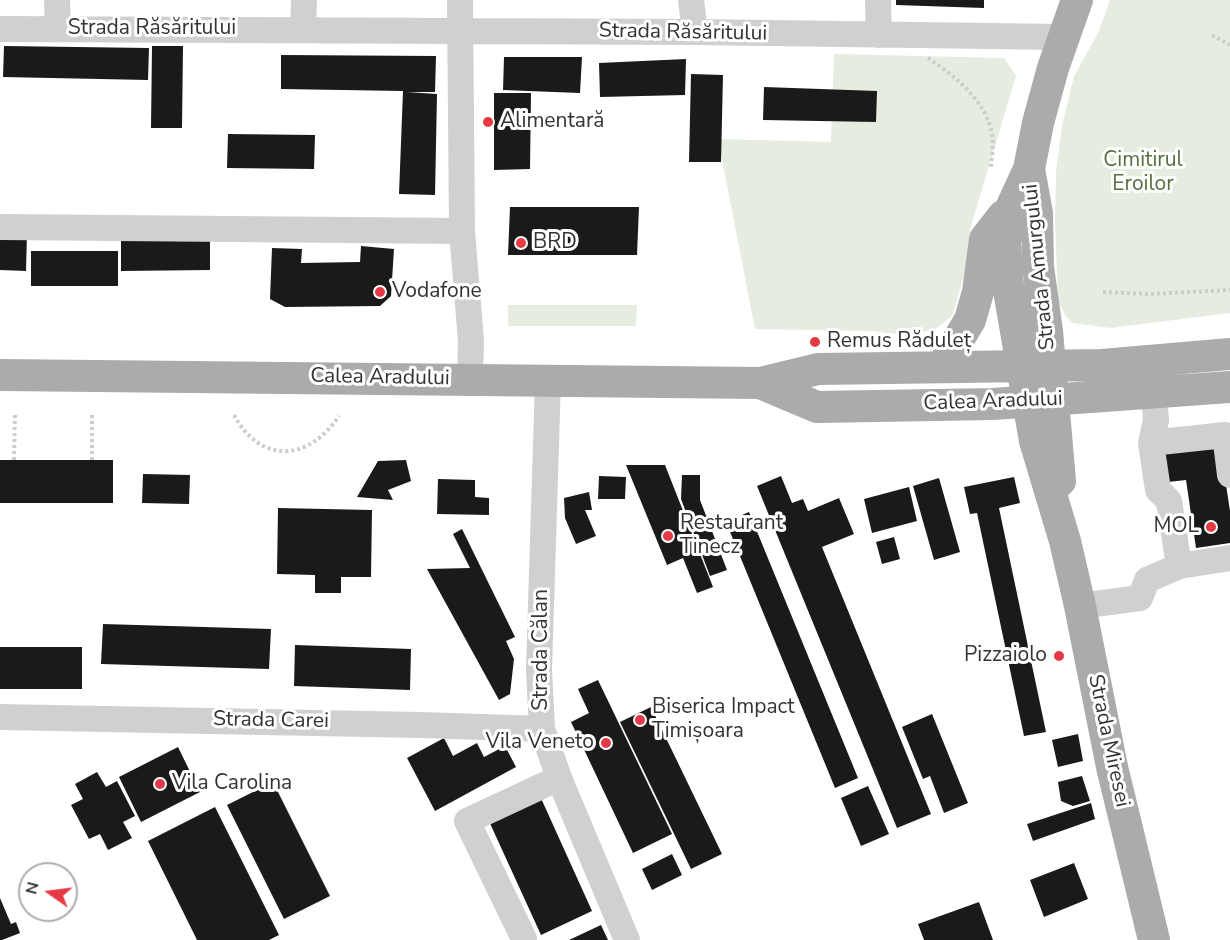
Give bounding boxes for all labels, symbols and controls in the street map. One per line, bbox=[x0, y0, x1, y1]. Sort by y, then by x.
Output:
street label: Strada Răsăritului bbox=[68, 16, 236, 42]
street label: Strada Răsăritului bbox=[599, 19, 767, 47]
place label: Alimentară bbox=[500, 109, 604, 135]
marker: Alimentară bbox=[481, 115, 495, 129]
park label: Cimitirul Eroilor bbox=[1103, 148, 1183, 198]
street label: Strada Amurgului bbox=[1019, 183, 1061, 351]
place label: BRD bbox=[533, 230, 577, 256]
marker: BRD bbox=[514, 236, 528, 250]
place label: Vodafone bbox=[392, 279, 482, 305]
marker: Vodafone bbox=[373, 285, 387, 299]
place label: Remus Răduleț bbox=[827, 329, 971, 355]
marker: Remus Răduleț bbox=[808, 335, 822, 349]
street label: Calea Aradului bbox=[310, 364, 450, 392]
street label: Calea Aradului bbox=[923, 387, 1063, 417]
place label: Restaurant Tinecz bbox=[680, 511, 783, 561]
place label: MOL bbox=[1154, 514, 1199, 540]
marker: MOL bbox=[1204, 520, 1218, 534]
marker: Restaurant Tinecz bbox=[661, 529, 675, 543]
street label: Strada Călan bbox=[529, 589, 555, 711]
place label: Pizzaiolo bbox=[964, 643, 1047, 669]
marker: Pizzaiolo bbox=[1052, 649, 1066, 663]
street label: Strada Miresei bbox=[1082, 672, 1134, 810]
place label: Biserica Impact Timișoara bbox=[652, 695, 795, 745]
street label: Strada Carei bbox=[213, 707, 329, 735]
marker: Biserica Impact Timișoara bbox=[633, 713, 647, 727]
place label: Vila Veneto bbox=[485, 730, 594, 756]
marker: Vila Veneto bbox=[599, 736, 613, 750]
place label: Vila Carolina bbox=[172, 771, 292, 797]
marker: Vila Carolina bbox=[153, 777, 167, 791]
north arrow bbox=[18, 862, 78, 922]
text: N bbox=[20, 880, 45, 897]

